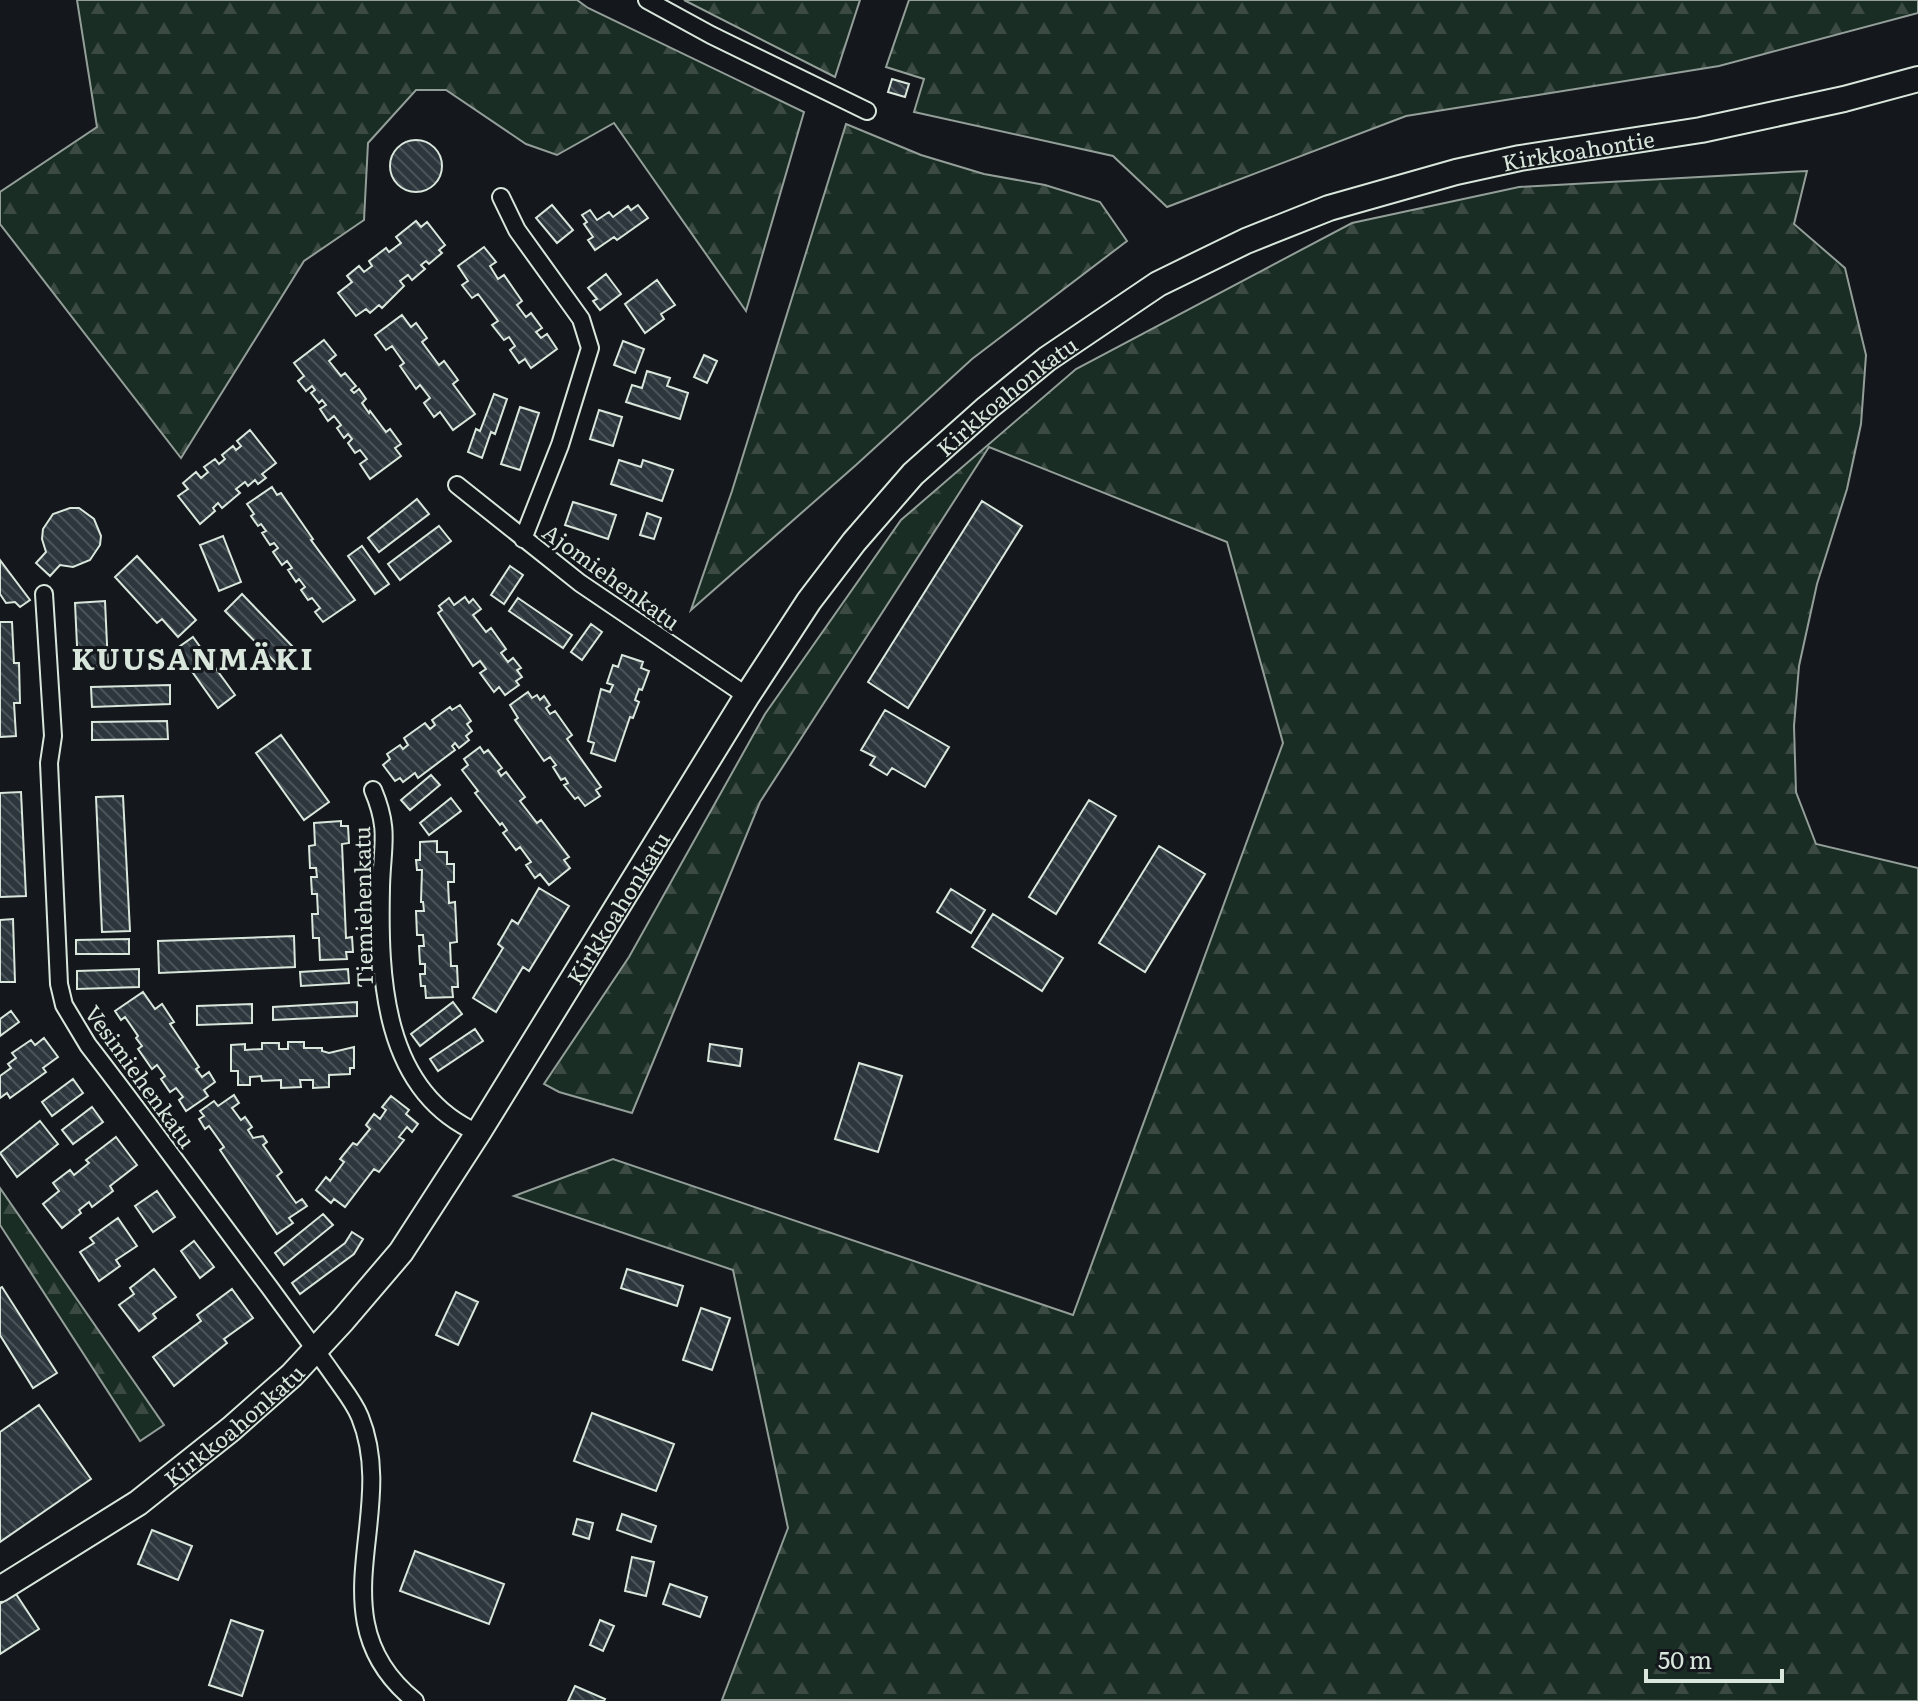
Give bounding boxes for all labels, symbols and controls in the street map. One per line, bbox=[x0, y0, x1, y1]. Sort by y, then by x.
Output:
street label: Kirkkoahontie bbox=[1499, 121, 1657, 178]
street label: Kirkkoahonkatu bbox=[928, 327, 1083, 463]
street label: Ajomiehenkatu bbox=[536, 515, 688, 637]
district label: KUUSANMÄKI bbox=[71, 635, 315, 679]
street label: Kirkkoahonkatu bbox=[557, 825, 677, 990]
street label: Tiemiehenkatu bbox=[344, 826, 380, 988]
street label: Vesimiehenkatu bbox=[78, 998, 204, 1154]
street label: Kirkkoahonkatu bbox=[156, 1356, 311, 1493]
scale bar bbox=[1646, 1633, 1782, 1683]
text: 50 m bbox=[1658, 1641, 1712, 1676]

